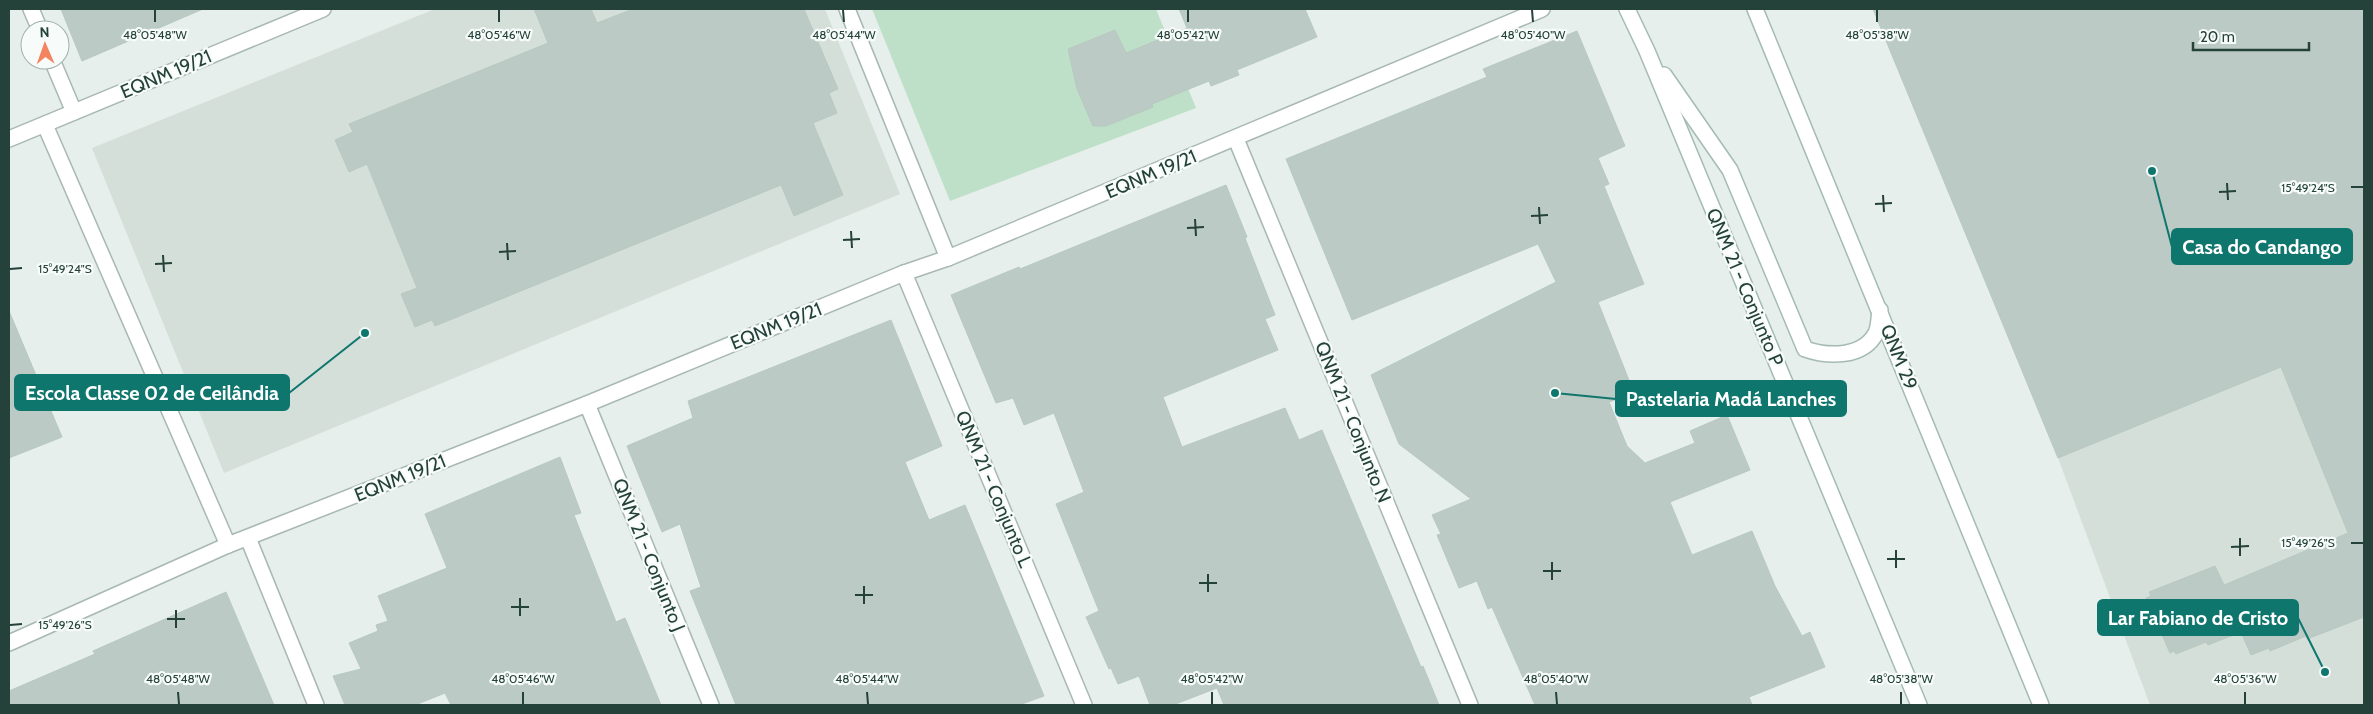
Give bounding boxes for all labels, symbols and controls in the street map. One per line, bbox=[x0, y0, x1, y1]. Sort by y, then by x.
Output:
north arrow bbox=[20, 20, 70, 70]
scale bar bbox=[2193, 20, 2309, 52]
text: N bbox=[39, 23, 50, 41]
text: 48°05'48"W bbox=[123, 27, 188, 42]
text: 48°05'46"W bbox=[467, 27, 531, 42]
text: 48°05'44"W bbox=[812, 27, 876, 42]
text: 48°05'42"W bbox=[1157, 27, 1220, 42]
text: 48°05'40"W bbox=[1501, 27, 1566, 42]
text: 48°05'38"W bbox=[1845, 27, 1909, 42]
text: 20 m bbox=[2200, 28, 2235, 46]
street label: EQNM 19/21 bbox=[117, 45, 215, 103]
street label: EQNM 19/21 bbox=[1102, 145, 1200, 203]
text: 15°49'24"S bbox=[2281, 180, 2335, 195]
street label: QNM 21 - Conjunto P bbox=[1701, 205, 1789, 370]
callout: Casa do Candango bbox=[2172, 229, 2352, 264]
text: Casa do Candango bbox=[2182, 235, 2342, 259]
text: 15°49'24"S bbox=[38, 261, 92, 276]
street label: EQNM 19/21 bbox=[727, 297, 825, 355]
street label: QNM 29 bbox=[1876, 321, 1922, 393]
street label: QNM 21 - Conjunto N bbox=[1310, 338, 1396, 506]
callout: Escola Classe 02 de Ceilândia bbox=[15, 375, 289, 410]
text: Escola Classe 02 de Ceilândia bbox=[25, 381, 279, 405]
callout: Pastelaria Madá Lanches bbox=[1616, 381, 1846, 416]
text: Pastelaria Madá Lanches bbox=[1626, 387, 1836, 411]
street label: QNM 21 - Conjunto L bbox=[951, 407, 1038, 571]
street label: EQNM 19/21 bbox=[351, 449, 449, 507]
street label: QNM 21 - Conjunto J bbox=[608, 475, 690, 635]
text: 15°49'26"S bbox=[2281, 535, 2335, 550]
callout: Lar Fabiano de Cristo bbox=[2098, 600, 2298, 635]
text: Lar Fabiano de Cristo bbox=[2108, 606, 2288, 630]
text: 15°49'26"S bbox=[38, 617, 92, 632]
text: 48°05'48"W bbox=[146, 671, 211, 686]
text: 48°05'46"W bbox=[491, 671, 555, 686]
text: 48°05'44"W bbox=[835, 671, 899, 686]
text: 48°05'42"W bbox=[1181, 671, 1244, 686]
text: 48°05'40"W bbox=[1524, 671, 1589, 686]
text: 48°05'38"W bbox=[1869, 671, 1933, 686]
text: 48°05'36"W bbox=[2213, 671, 2277, 686]

